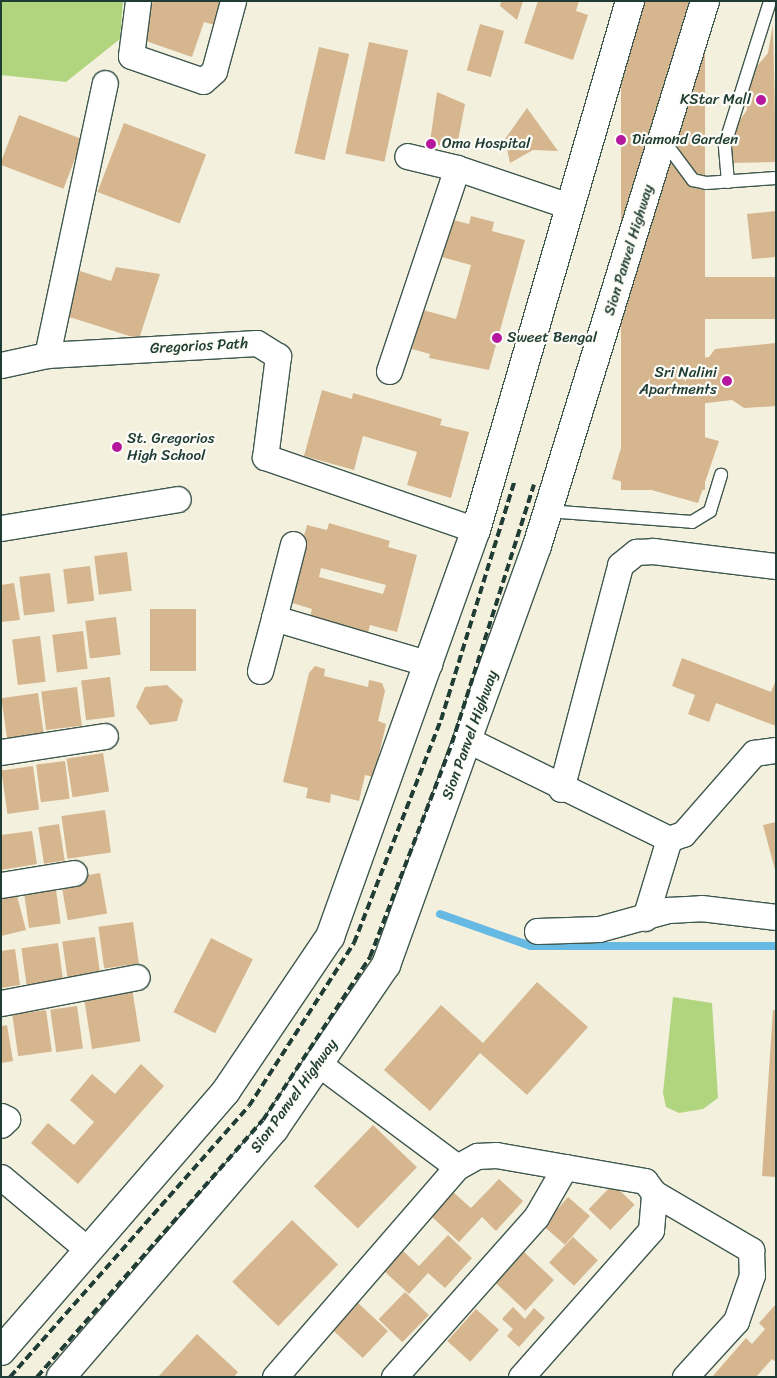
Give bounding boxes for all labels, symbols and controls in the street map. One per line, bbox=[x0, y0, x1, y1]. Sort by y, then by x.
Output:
place label: KStar Mall bbox=[680, 91, 751, 109]
marker: KStar Mall bbox=[755, 94, 767, 106]
place label: Diamond Garden bbox=[632, 131, 738, 149]
marker: Diamond Garden bbox=[614, 133, 628, 147]
place label: Oma Hospital bbox=[442, 135, 530, 153]
marker: Oma Hospital bbox=[424, 137, 438, 151]
street label: Sion Panvel Highway bbox=[600, 182, 658, 318]
place label: Sweet Bengal bbox=[507, 329, 597, 347]
marker: Sweet Bengal bbox=[491, 332, 503, 344]
street label: Gregorios Path bbox=[150, 334, 248, 358]
place label: Sri Nalini Apartments bbox=[639, 363, 717, 398]
marker: Sri Nalini Apartments bbox=[721, 375, 733, 387]
place label: St. Gregorios High School bbox=[127, 429, 215, 464]
marker: St. Gregorios High School bbox=[111, 441, 123, 453]
street label: Sion Panvel Highway bbox=[438, 668, 502, 802]
street label: Sion Panvel Highway bbox=[247, 1035, 341, 1157]

